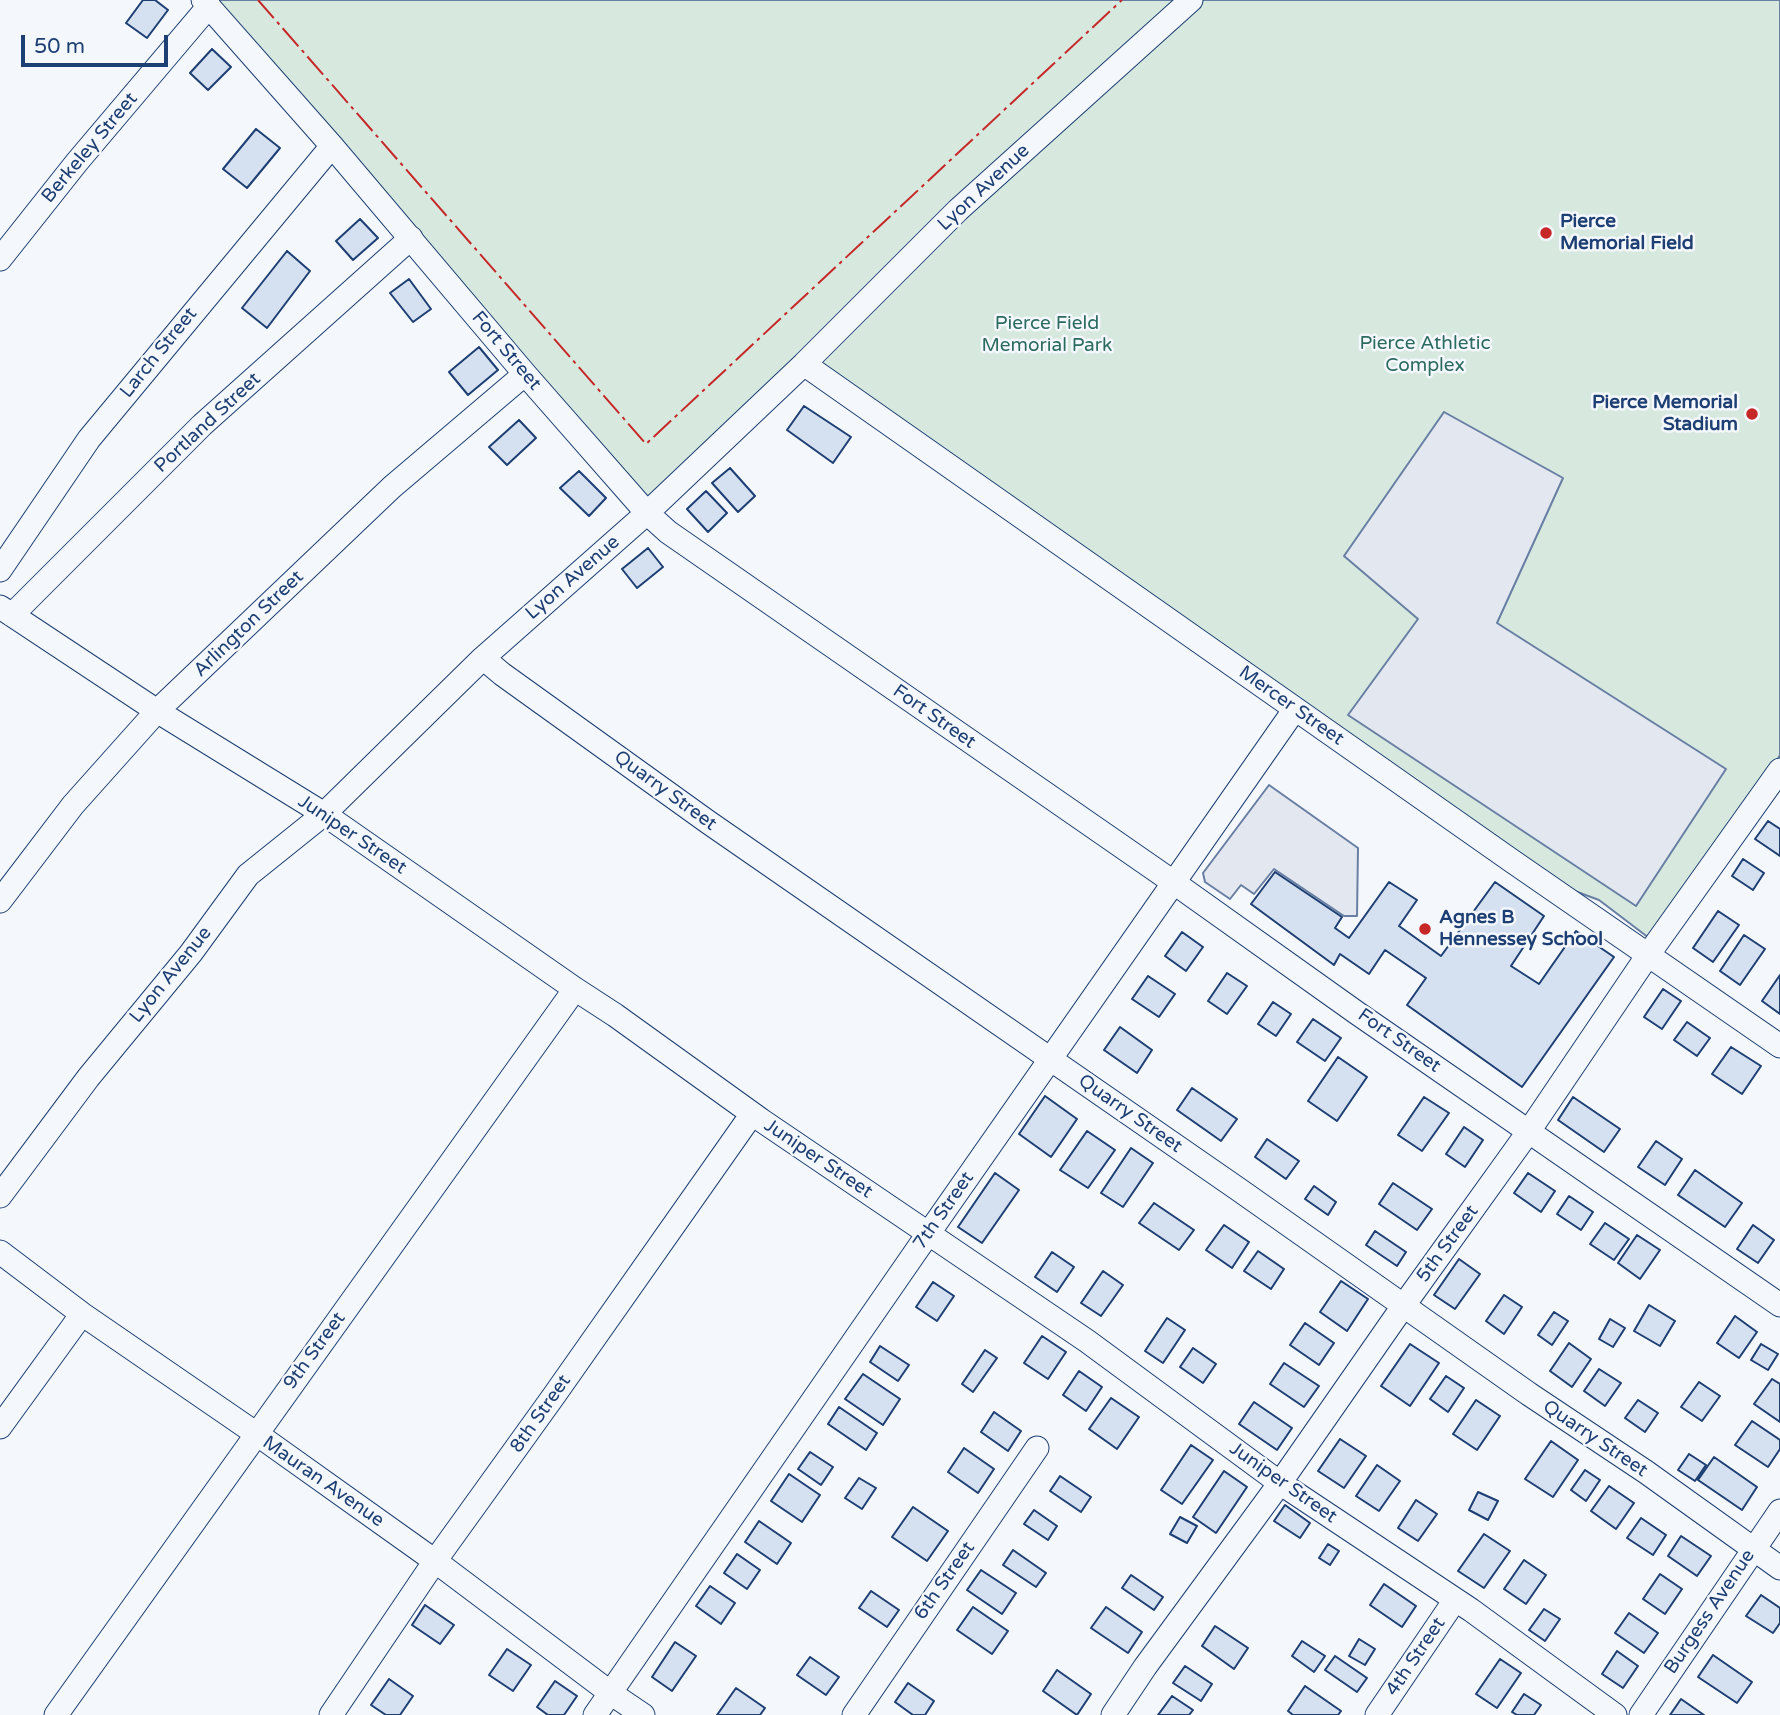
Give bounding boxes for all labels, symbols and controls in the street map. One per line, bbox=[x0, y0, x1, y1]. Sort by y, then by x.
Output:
scale bar bbox=[24, 21, 172, 65]
text: 50 m bbox=[34, 34, 85, 59]
street label: Berkeley Street bbox=[37, 88, 143, 208]
street label: Lyon Avenue bbox=[933, 140, 1035, 236]
place label: Pierce Memorial Field bbox=[1560, 211, 1694, 255]
marker: Pierce Memorial Field bbox=[1538, 225, 1554, 241]
street label: Larch Street bbox=[116, 303, 202, 403]
street label: Fort Street bbox=[466, 307, 546, 395]
park label: Pierce Field Memorial Park bbox=[982, 313, 1112, 357]
park label: Pierce Athletic Complex bbox=[1359, 333, 1491, 377]
street label: Portland Street bbox=[150, 368, 266, 478]
place label: Pierce Memorial Stadium bbox=[1592, 392, 1738, 436]
marker: Pierce Memorial Stadium bbox=[1744, 406, 1760, 422]
street label: Lyon Avenue bbox=[521, 531, 625, 625]
street label: Arlington Street bbox=[189, 566, 309, 682]
street label: Mercer Street bbox=[1234, 661, 1348, 751]
street label: Fort Street bbox=[888, 680, 980, 754]
street label: Quarry Street bbox=[609, 746, 721, 836]
street label: Juniper Street bbox=[293, 790, 411, 880]
place label: Agnes B Hennessey School bbox=[1439, 907, 1603, 951]
marker: Agnes B Hennessey School bbox=[1417, 921, 1433, 937]
street label: Lyon Avenue bbox=[125, 922, 217, 1028]
street label: Fort Street bbox=[1353, 1004, 1445, 1078]
street label: Quarry Street bbox=[1074, 1070, 1186, 1158]
street label: Juniper Street bbox=[759, 1114, 877, 1204]
street label: 7th Street bbox=[909, 1168, 979, 1254]
street label: 5th Street bbox=[1412, 1201, 1484, 1287]
street label: 9th Street bbox=[279, 1308, 351, 1394]
street label: 8th Street bbox=[506, 1371, 576, 1457]
street label: Quarry Street bbox=[1538, 1396, 1652, 1482]
street label: Mauran Avenue bbox=[258, 1432, 388, 1532]
street label: Juniper Street bbox=[1225, 1438, 1341, 1528]
street label: 6th Street bbox=[910, 1538, 980, 1624]
street label: Burgess Avenue bbox=[1660, 1545, 1760, 1679]
street label: 4th Street bbox=[1381, 1613, 1451, 1701]

